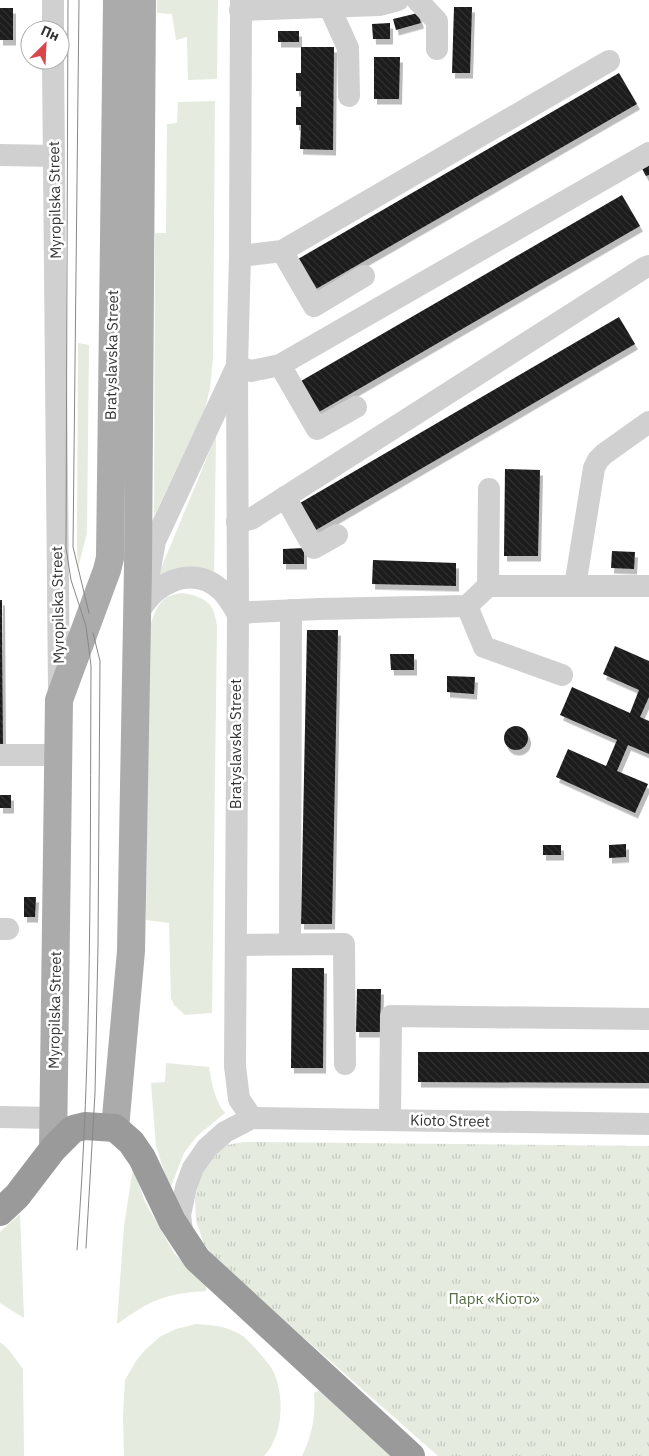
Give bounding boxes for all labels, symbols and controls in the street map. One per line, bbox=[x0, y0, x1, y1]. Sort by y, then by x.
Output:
north arrow bbox=[20, 20, 70, 70]
text: Пн bbox=[38, 21, 62, 45]
street label: Myropilska Street bbox=[44, 141, 65, 259]
street label: Bratyslavska Street bbox=[101, 290, 122, 420]
street label: Myropilska Street bbox=[47, 546, 68, 664]
street label: Bratyslavska Street bbox=[226, 679, 245, 809]
street label: Myropilska Street bbox=[44, 951, 65, 1069]
street label: Kioto Street bbox=[410, 1110, 490, 1131]
park label: Парк «Кіото» bbox=[448, 1289, 540, 1308]

